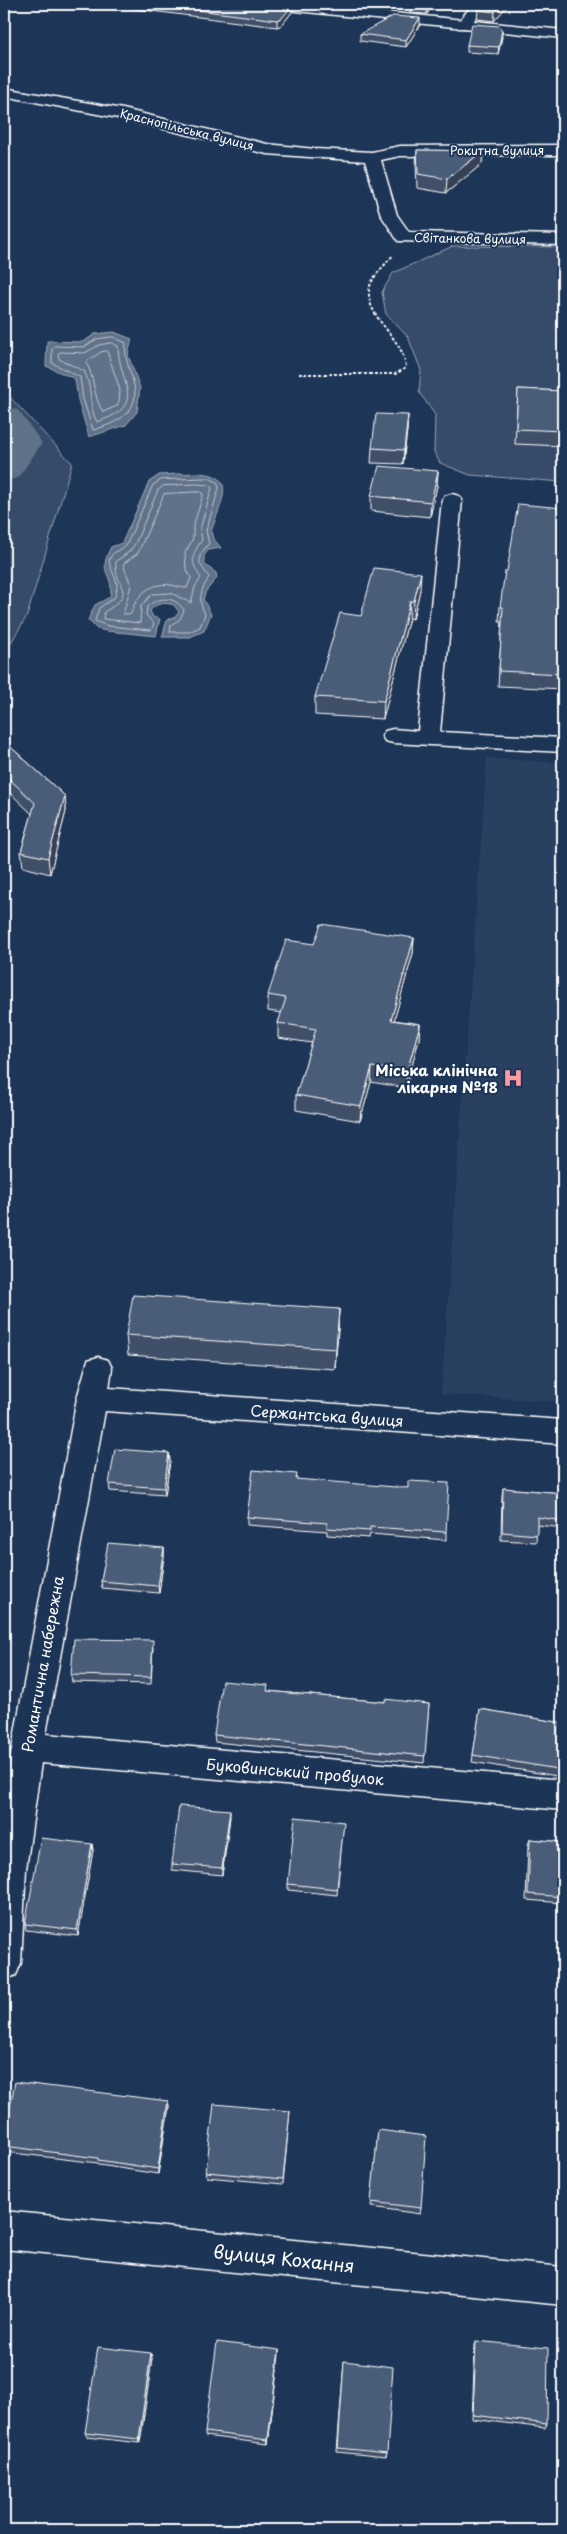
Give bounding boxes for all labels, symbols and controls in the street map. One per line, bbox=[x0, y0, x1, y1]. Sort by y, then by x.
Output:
street label: Краснопільська вулиця bbox=[118, 104, 256, 154]
street label: Рокитна вулиця bbox=[450, 141, 544, 159]
street label: Світанкова вулиця bbox=[414, 228, 526, 248]
place label: Міська клінічна лікарня №18 bbox=[375, 1058, 499, 1098]
hospital icon: Міська клінічна лікарня №18 bbox=[502, 1067, 524, 1089]
street label: Сержантська вулиця bbox=[250, 1398, 404, 1432]
street label: Романтична набережна bbox=[15, 1573, 69, 1754]
street label: Буковинський провулок bbox=[205, 1752, 385, 1790]
street label: вулиця Кохання bbox=[212, 2237, 356, 2279]

